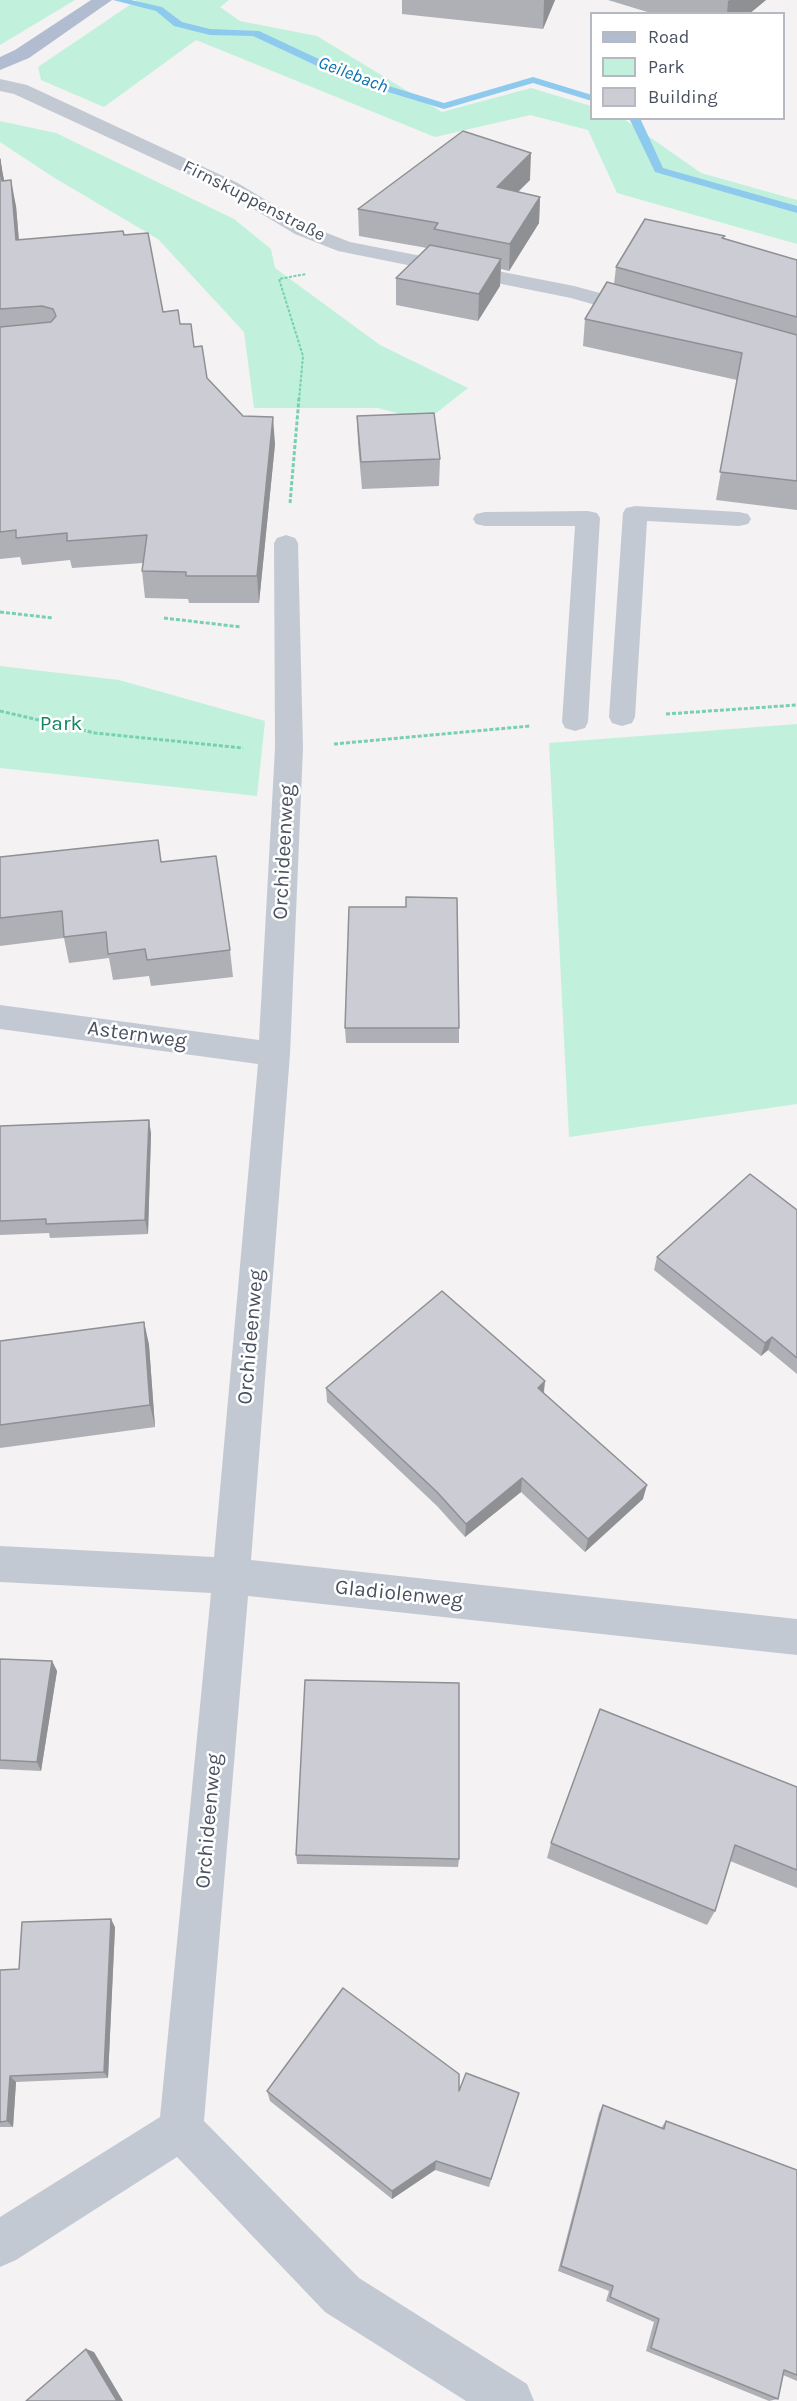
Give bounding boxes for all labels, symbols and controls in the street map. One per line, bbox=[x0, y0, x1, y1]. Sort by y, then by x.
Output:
legend bbox=[590, 12, 785, 120]
text: Road bbox=[648, 26, 689, 48]
water label: Geilebach bbox=[315, 52, 391, 98]
text: Park bbox=[648, 56, 685, 78]
text: Building bbox=[648, 86, 718, 108]
street label: Firnskuppenstraße bbox=[179, 156, 329, 246]
park label: Park bbox=[40, 711, 82, 737]
street label: Orchideenweg bbox=[268, 784, 300, 920]
street label: Asternweg bbox=[86, 1016, 188, 1054]
street label: Orchideenweg bbox=[233, 1268, 269, 1406]
street label: Gladiolenweg bbox=[334, 1575, 464, 1613]
street label: Orchideenweg bbox=[191, 1752, 227, 1890]

